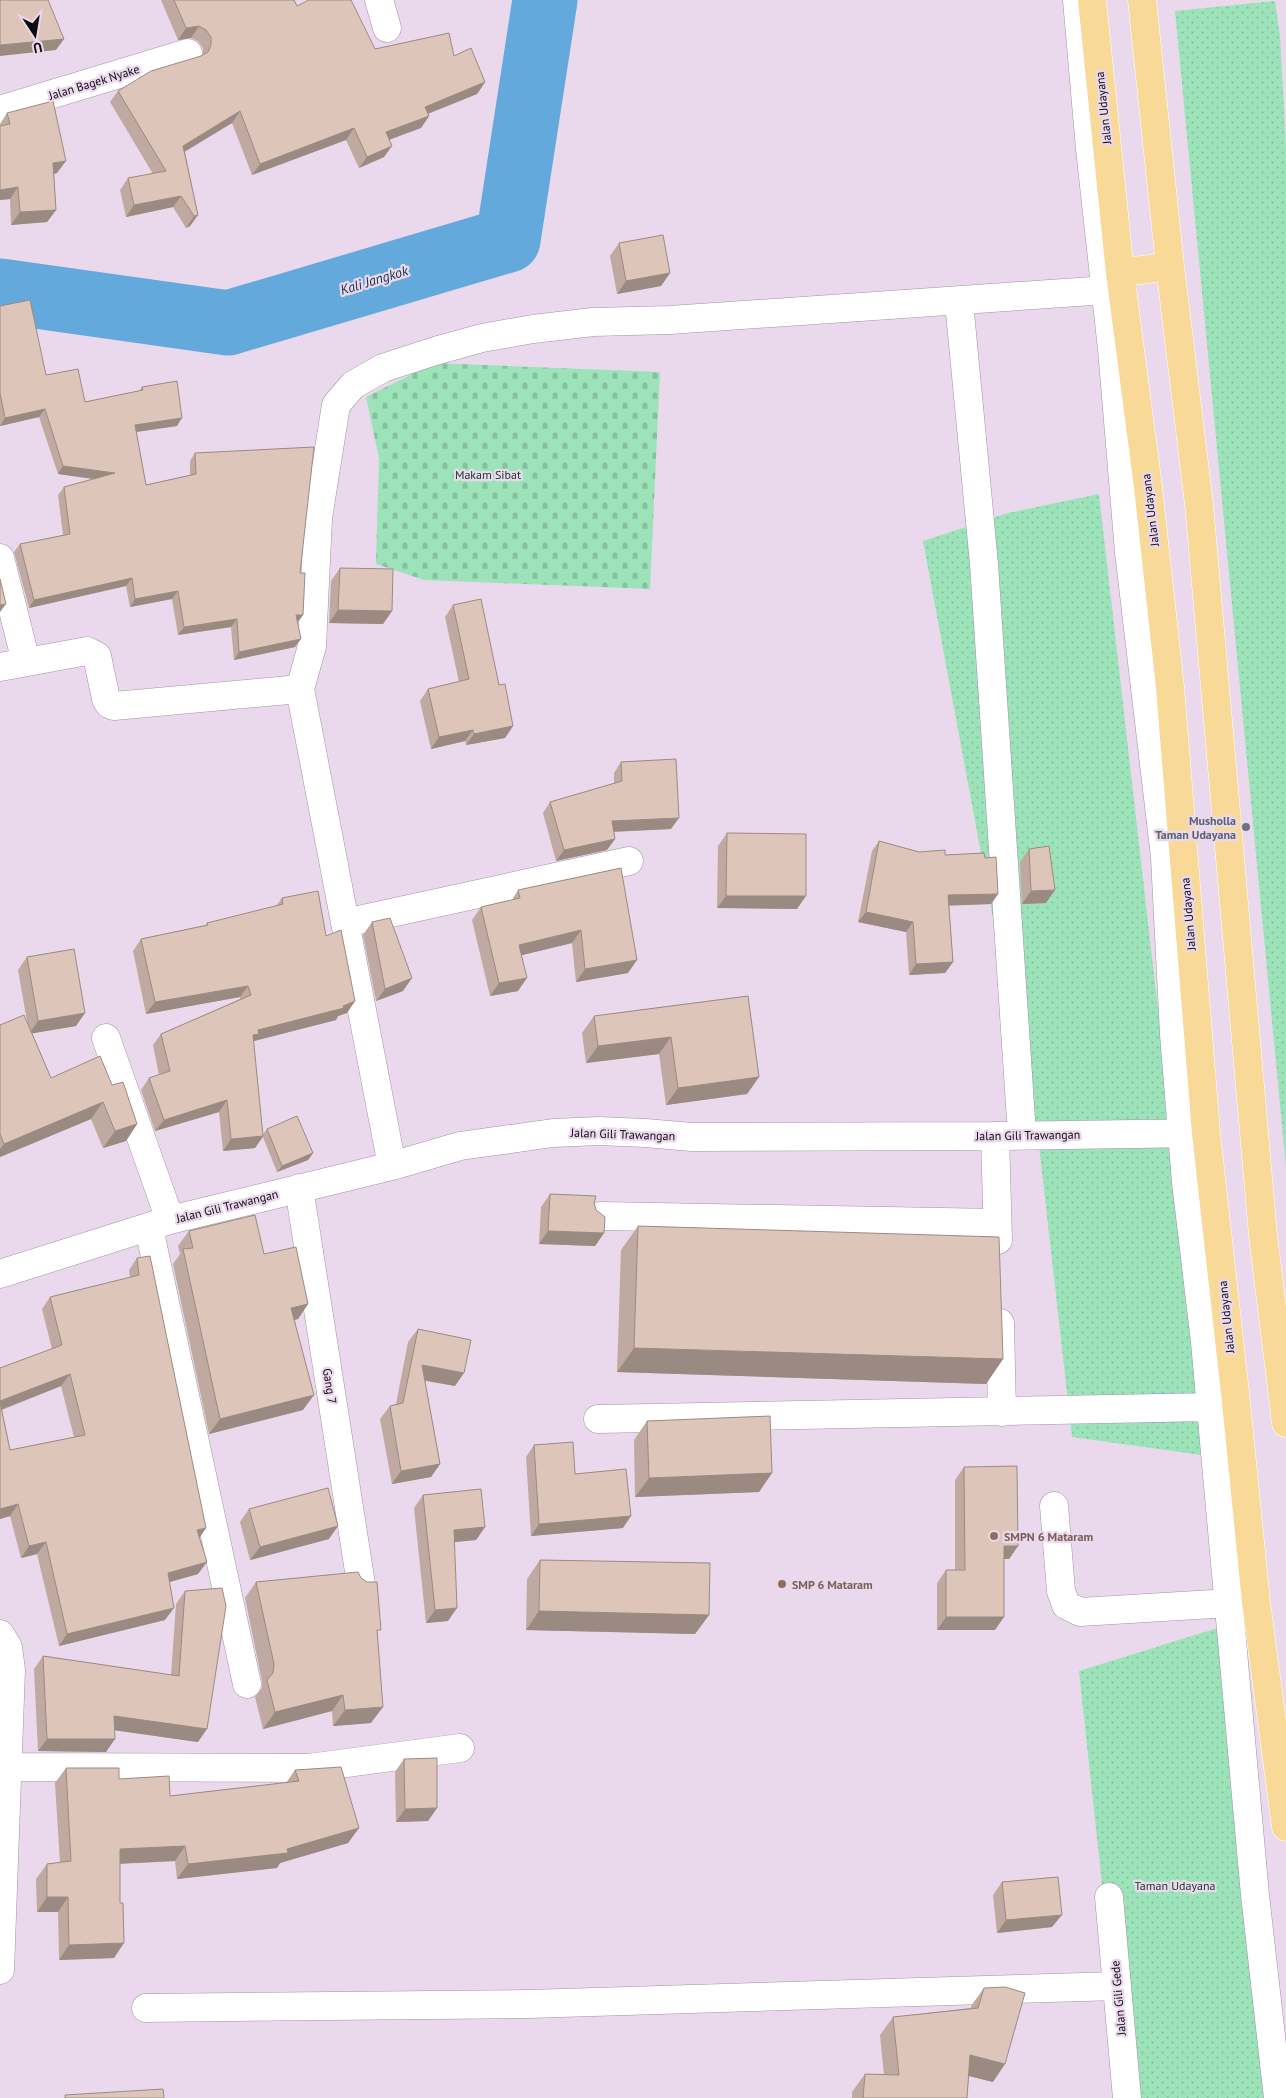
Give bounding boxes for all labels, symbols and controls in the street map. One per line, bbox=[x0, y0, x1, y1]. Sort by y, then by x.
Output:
north arrow bbox=[10, 10, 60, 60]
text: U bbox=[32, 38, 44, 57]
street label: Jalan Bagek Nyake bbox=[46, 61, 141, 103]
street label: Jalan Udayana bbox=[1092, 71, 1114, 146]
water label: Kali Jangkok bbox=[338, 261, 411, 299]
park label: Makam Sibat bbox=[455, 467, 521, 482]
street label: Jalan Udayana bbox=[1138, 473, 1162, 548]
place label: Musholla Taman Udayana bbox=[1155, 813, 1236, 842]
marker: Musholla Taman Udayana bbox=[1240, 821, 1252, 833]
street label: Jalan Udayana bbox=[1177, 877, 1199, 952]
street label: Jalan Gili Trawangan bbox=[570, 1125, 675, 1143]
street label: Jalan Gili Trawangan bbox=[975, 1127, 1080, 1143]
street label: Jalan Gili Trawangan bbox=[174, 1186, 280, 1226]
street label: Jalan Udayana bbox=[1215, 1280, 1237, 1355]
street label: Gang 7 bbox=[320, 1367, 340, 1405]
place label: SMPN 6 Mataram bbox=[1004, 1529, 1093, 1544]
marker: SMPN 6 Mataram bbox=[988, 1530, 1000, 1542]
place label: SMP 6 Mataram bbox=[792, 1577, 873, 1592]
marker: SMP 6 Mataram bbox=[776, 1578, 788, 1590]
park label: Taman Udayana bbox=[1134, 1878, 1216, 1893]
street label: Jalan Gili Gede bbox=[1107, 1960, 1129, 2037]

